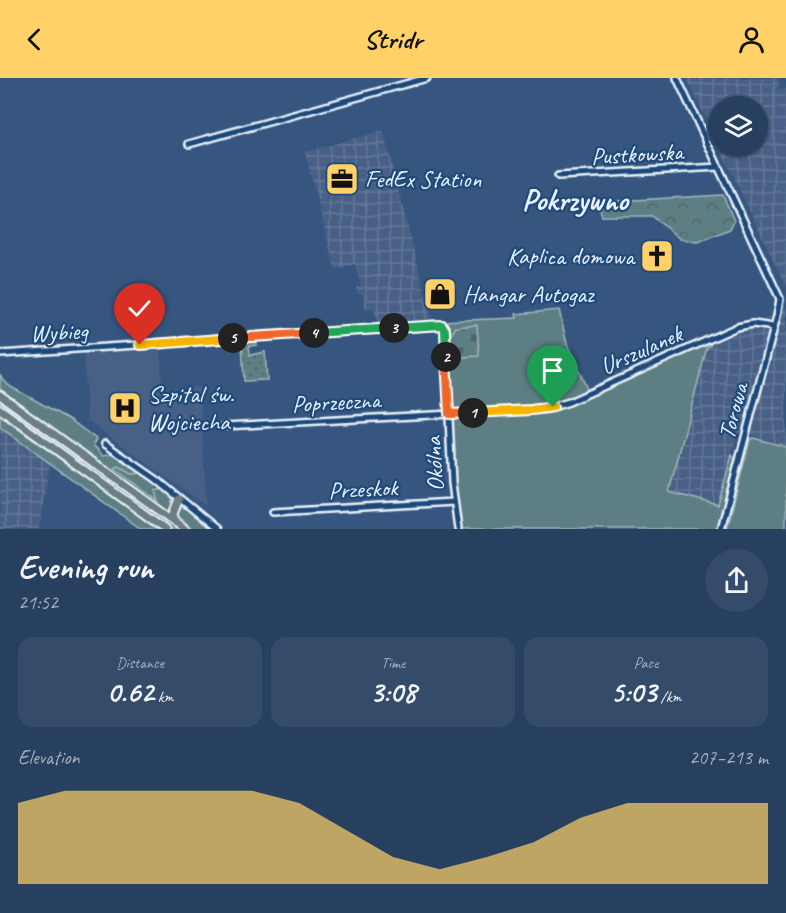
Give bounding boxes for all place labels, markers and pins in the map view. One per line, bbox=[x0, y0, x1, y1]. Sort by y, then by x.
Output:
office icon: FedEx Station bbox=[324, 161, 360, 197]
place label: FedEx Station bbox=[365, 164, 482, 194]
church icon: Kaplica domowa bbox=[639, 238, 675, 274]
place label: Kaplica domowa bbox=[507, 241, 636, 271]
shop icon: Hangar Autogaz bbox=[422, 276, 458, 312]
place label: Hangar Autogaz bbox=[463, 279, 595, 309]
pin bbox=[114, 283, 165, 345]
pin: 3 bbox=[379, 313, 409, 343]
pin: 4 bbox=[299, 318, 329, 348]
pin: 5 bbox=[218, 323, 248, 353]
pin: 2 bbox=[431, 342, 461, 372]
pin bbox=[527, 345, 578, 407]
place label: Szpital św. Wojciecha bbox=[148, 379, 234, 437]
hospital icon: Szpital św. Wojciecha bbox=[107, 390, 143, 426]
pin: 1 bbox=[458, 398, 488, 428]

